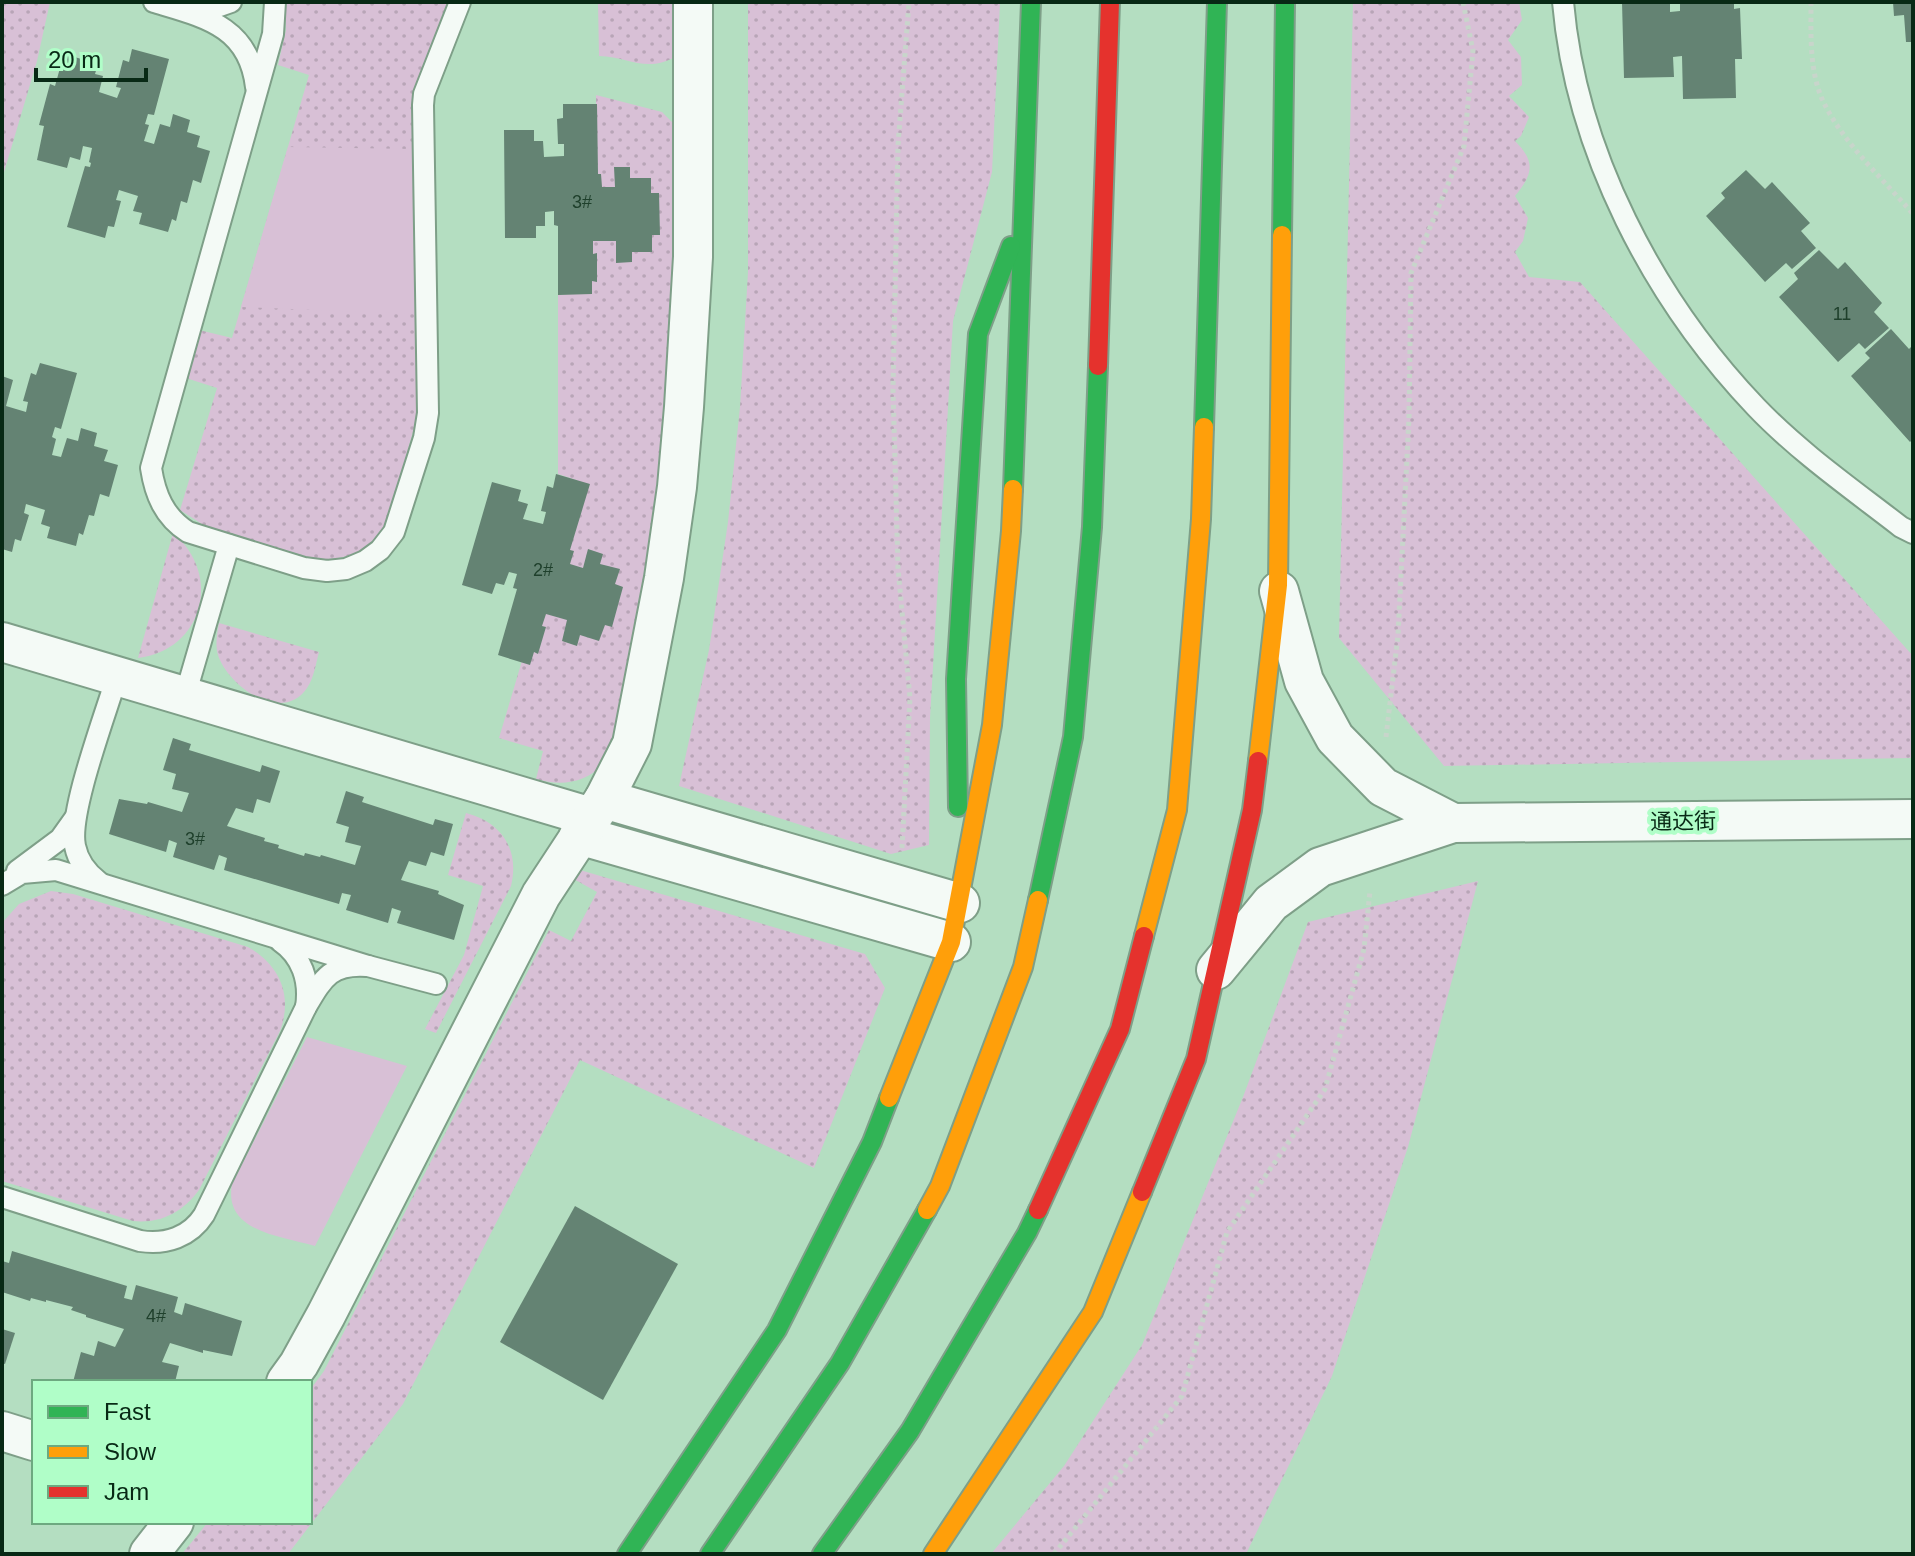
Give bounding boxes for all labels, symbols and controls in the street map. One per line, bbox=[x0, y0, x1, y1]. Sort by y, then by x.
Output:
scale bar bbox=[36, 32, 146, 82]
text: 20 m bbox=[48, 46, 101, 73]
house number: 3# bbox=[572, 192, 592, 212]
house number: 11 bbox=[1833, 304, 1851, 324]
house number: 2# bbox=[533, 560, 553, 580]
street label: 通达街 bbox=[1650, 808, 1716, 835]
house number: 3# bbox=[185, 829, 205, 849]
house number: 4# bbox=[146, 1306, 166, 1326]
legend bbox=[32, 1380, 312, 1524]
text: Fast bbox=[104, 1398, 151, 1425]
text: Slow bbox=[104, 1438, 157, 1465]
text: Jam bbox=[104, 1478, 149, 1505]

